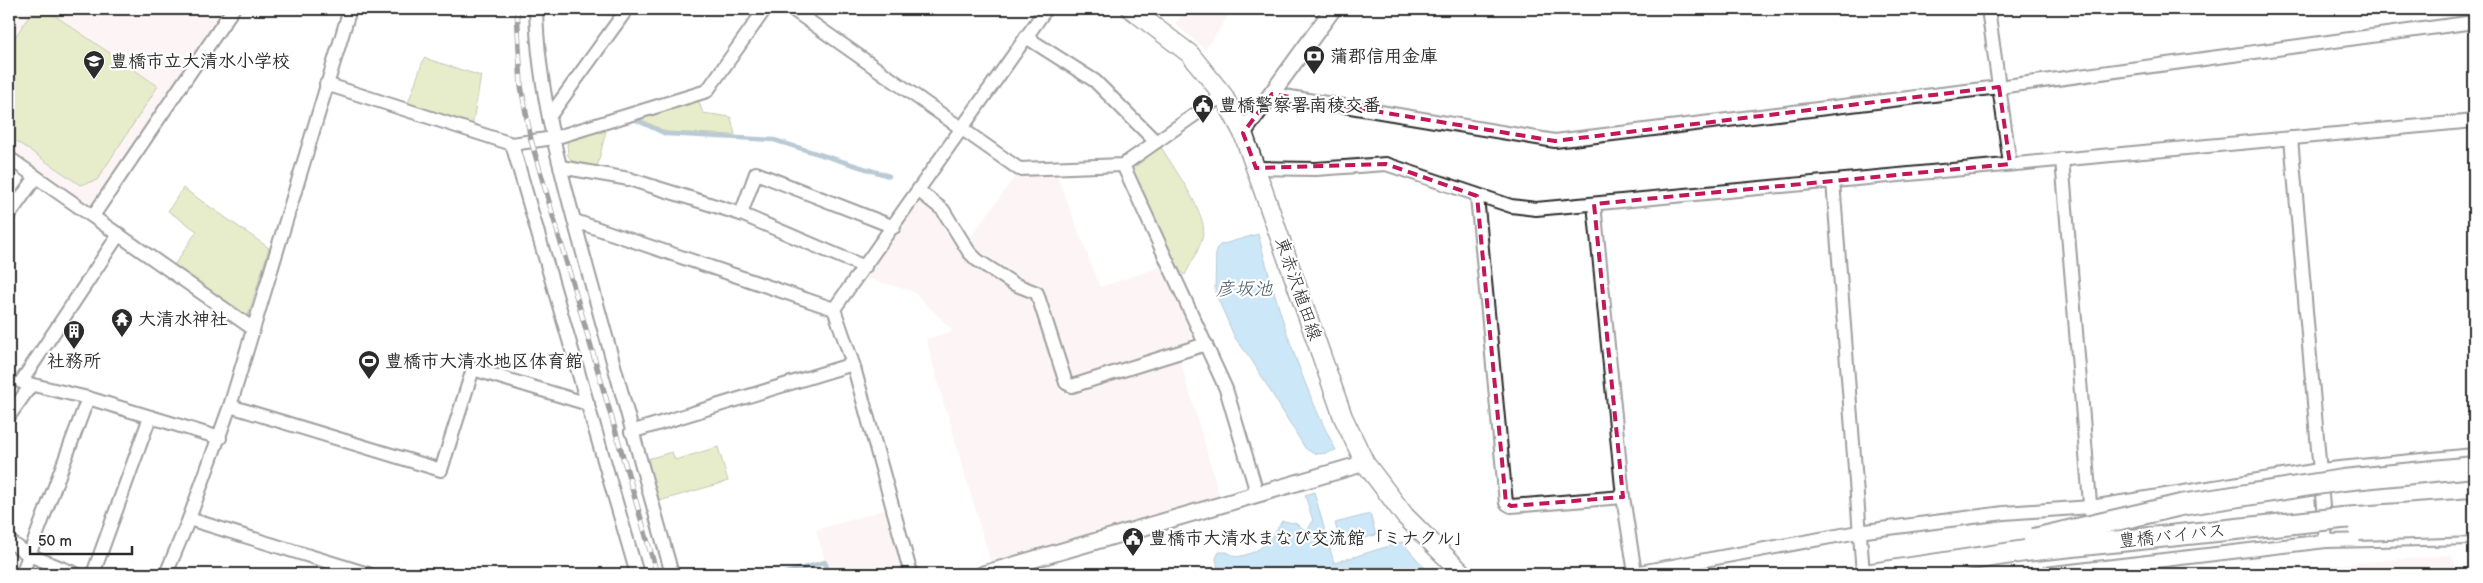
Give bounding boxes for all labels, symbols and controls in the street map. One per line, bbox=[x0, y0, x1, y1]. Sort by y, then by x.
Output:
bank icon: 蒲郡信用金庫 bbox=[1302, 44, 1326, 75]
place label: 蒲郡信用金庫 bbox=[1330, 46, 1438, 67]
school or university icon: 豊橋市立大清水小学校 bbox=[82, 49, 106, 80]
place label: 豊橋市立大清水小学校 bbox=[110, 51, 290, 72]
public building icon: 豊橋警察署南稜交番 bbox=[1191, 93, 1215, 124]
place label: 豊橋警察署南稜交番 bbox=[1219, 95, 1381, 116]
street label: 東赤沢植田線 bbox=[1270, 235, 1326, 343]
water label: 彦坂池 bbox=[1215, 278, 1273, 301]
temple icon: 大清水神社 bbox=[110, 307, 134, 338]
place label: 大清水神社 bbox=[138, 309, 228, 330]
building icon: 社務所 bbox=[62, 319, 86, 350]
sports icon: 豊橋市大清水地区体育館 bbox=[357, 349, 381, 380]
place label: 社務所 bbox=[47, 351, 101, 372]
place label: 豊橋市大清水地区体育館 bbox=[385, 351, 583, 372]
street label: 豊橋バイパス bbox=[2117, 520, 2227, 552]
scale bar bbox=[30, 523, 132, 555]
public building icon: 豊橋市大清水まなび交流館「ミナクル」 bbox=[1121, 526, 1145, 557]
place label: 豊橋市大清水まなび交流館「ミナクル」 bbox=[1149, 528, 1472, 549]
text: 50 m bbox=[38, 532, 72, 551]

